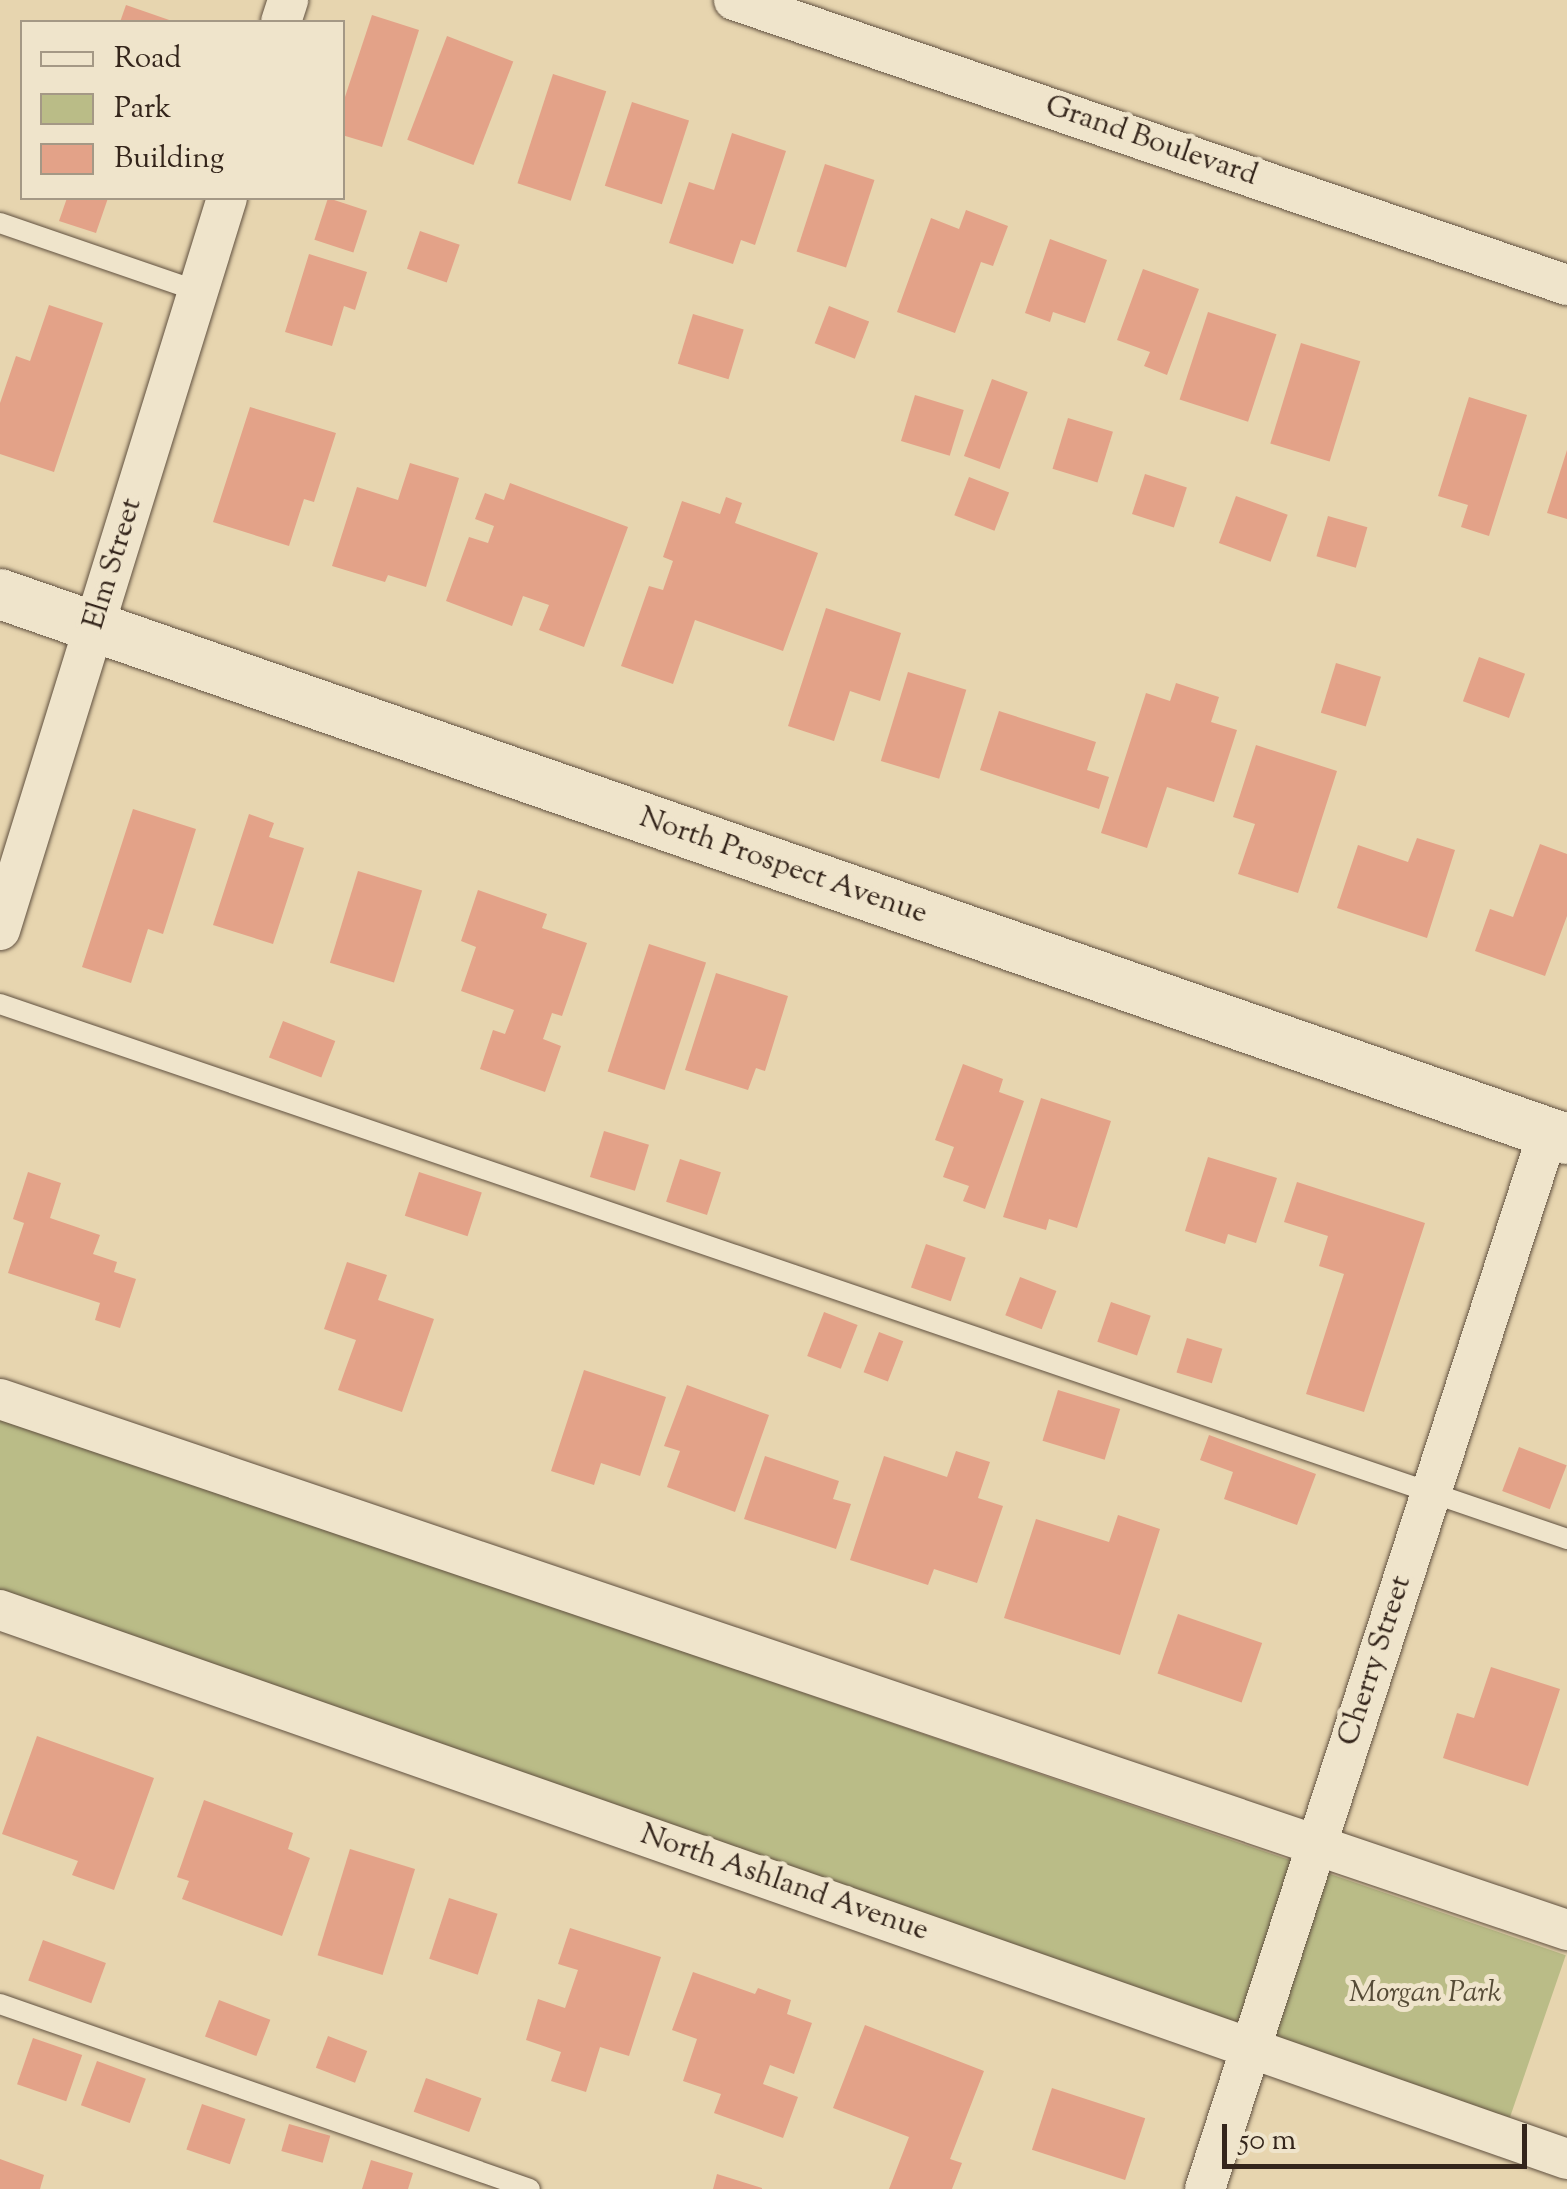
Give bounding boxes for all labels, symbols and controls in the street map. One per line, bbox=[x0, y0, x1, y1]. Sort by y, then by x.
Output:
legend bbox=[20, 20, 345, 200]
text: Road bbox=[114, 38, 181, 81]
text: Park bbox=[114, 88, 171, 131]
street label: Grand Boulevard bbox=[1040, 89, 1262, 195]
text: Building bbox=[114, 138, 224, 181]
street label: Elm Street bbox=[77, 494, 151, 634]
street label: North Prospect Avenue bbox=[634, 801, 932, 933]
street label: Cherry Street bbox=[1332, 1571, 1420, 1751]
street label: North Ashland Avenue bbox=[635, 1818, 933, 1950]
park label: Morgan Park bbox=[1349, 1976, 1501, 2012]
scale bar bbox=[1227, 2104, 1532, 2166]
text: 50 m bbox=[1239, 2120, 1296, 2163]

